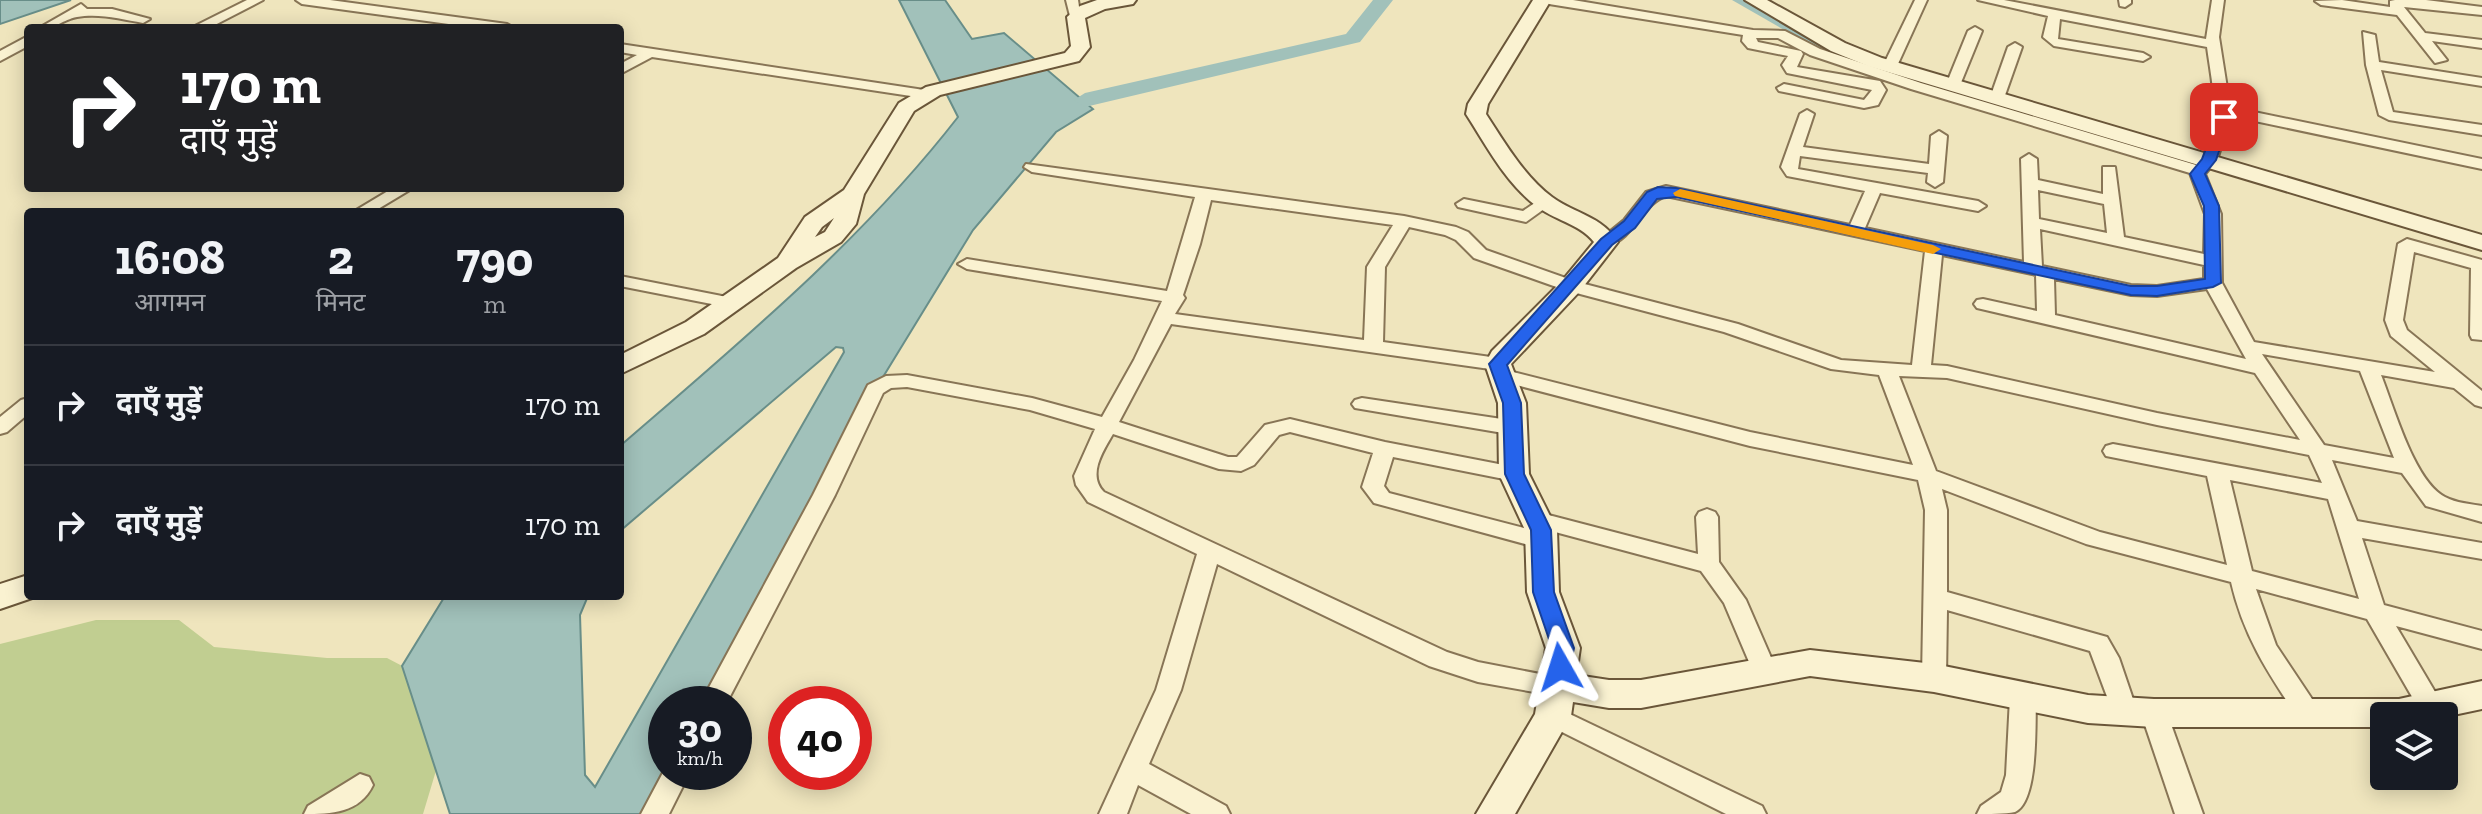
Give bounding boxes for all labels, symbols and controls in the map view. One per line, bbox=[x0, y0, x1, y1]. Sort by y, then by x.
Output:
text: 170 m bbox=[180, 50, 321, 117]
icon: right bbox=[48, 56, 152, 160]
pin bbox=[2190, 83, 2258, 151]
icon: arrive bbox=[2202, 95, 2246, 139]
text: दाएँ मुड़ें bbox=[180, 118, 277, 161]
text: 16:08 bbox=[115, 229, 225, 286]
text: 2 bbox=[328, 229, 354, 286]
text: 790 bbox=[456, 231, 533, 288]
text: आगमन bbox=[134, 286, 206, 318]
text: मिनट bbox=[316, 286, 366, 318]
text: m bbox=[484, 288, 506, 320]
icon: right bbox=[48, 383, 92, 427]
text: दाएँ मुड़ें bbox=[116, 385, 202, 421]
text: 170 m bbox=[525, 387, 600, 423]
icon: right bbox=[48, 503, 92, 547]
text: दाएँ मुड़ें bbox=[116, 505, 202, 541]
text: 170 m bbox=[525, 507, 600, 543]
position arrow bbox=[1518, 625, 1602, 709]
speed limit sign: 40 bbox=[768, 686, 872, 790]
map controls bbox=[2370, 702, 2458, 790]
button: layers bbox=[2370, 702, 2458, 790]
text: 30 bbox=[678, 704, 722, 752]
text: km/h bbox=[677, 746, 723, 770]

